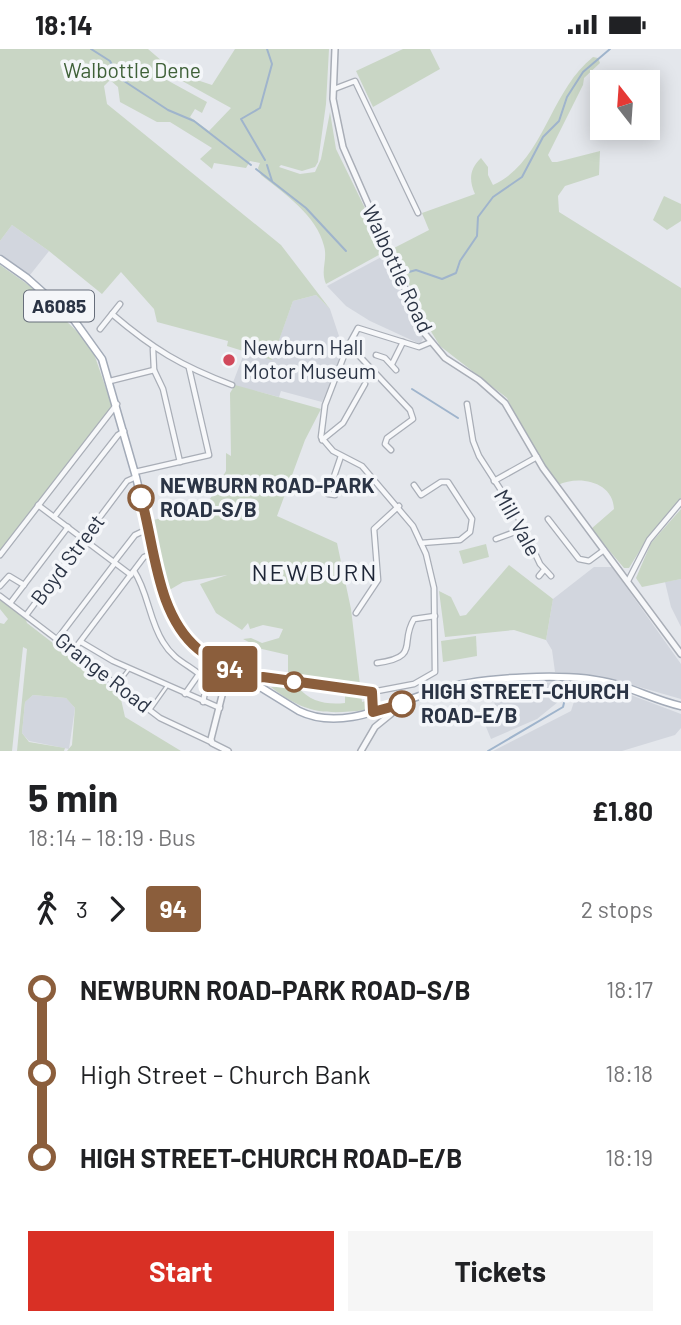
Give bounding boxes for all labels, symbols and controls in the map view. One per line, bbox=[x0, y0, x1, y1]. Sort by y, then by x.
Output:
text: 18:14 bbox=[35, 9, 93, 40]
park label: Walbottle Dene bbox=[63, 57, 201, 82]
north arrow bbox=[590, 70, 660, 140]
map controls bbox=[590, 70, 660, 140]
street label: Walbottle Road bbox=[358, 201, 439, 336]
road number: A6085 bbox=[24, 291, 94, 321]
place label: Newburn Hall Motor Museum bbox=[243, 334, 376, 383]
marker: Newburn Hall Motor Museum bbox=[221, 352, 237, 368]
place label: NEWBURN ROAD-PARK ROAD-S/B bbox=[160, 472, 375, 521]
marker: NEWBURN ROAD-PARK ROAD-S/B bbox=[128, 485, 154, 511]
street label: Mill Vale bbox=[490, 485, 547, 560]
street label: Boyd Street bbox=[25, 509, 109, 609]
district label: NEWBURN bbox=[252, 557, 379, 586]
street label: Grange Road bbox=[51, 626, 157, 717]
line badge: 94 bbox=[198, 646, 262, 692]
text: 94 bbox=[216, 654, 244, 683]
unlabelled marker bbox=[284, 672, 304, 692]
place label: HIGH STREET-CHURCH ROAD-E/B bbox=[421, 678, 629, 727]
marker: HIGH STREET-CHURCH ROAD-E/B bbox=[389, 691, 415, 717]
text: 5 min bbox=[28, 774, 118, 820]
text: £1.80 bbox=[592, 795, 653, 826]
text: 18:14 – 18:19 · Bus bbox=[28, 823, 196, 851]
icon: walk bbox=[28, 890, 66, 928]
icon: forward bbox=[98, 890, 136, 928]
text: 94 bbox=[160, 894, 187, 923]
text: 3 bbox=[76, 895, 88, 923]
text: 2 stops bbox=[581, 895, 653, 923]
text: NEWBURN ROAD-PARK ROAD-S/B bbox=[80, 974, 471, 1005]
text: 18:17 bbox=[606, 975, 653, 1003]
text: High Street - Church Bank bbox=[80, 1058, 371, 1089]
text: 18:18 bbox=[605, 1059, 653, 1087]
text: HIGH STREET-CHURCH ROAD-E/B bbox=[80, 1142, 462, 1173]
text: 18:19 bbox=[605, 1143, 653, 1171]
button: Start bbox=[28, 1231, 334, 1311]
button: Tickets bbox=[348, 1231, 653, 1311]

